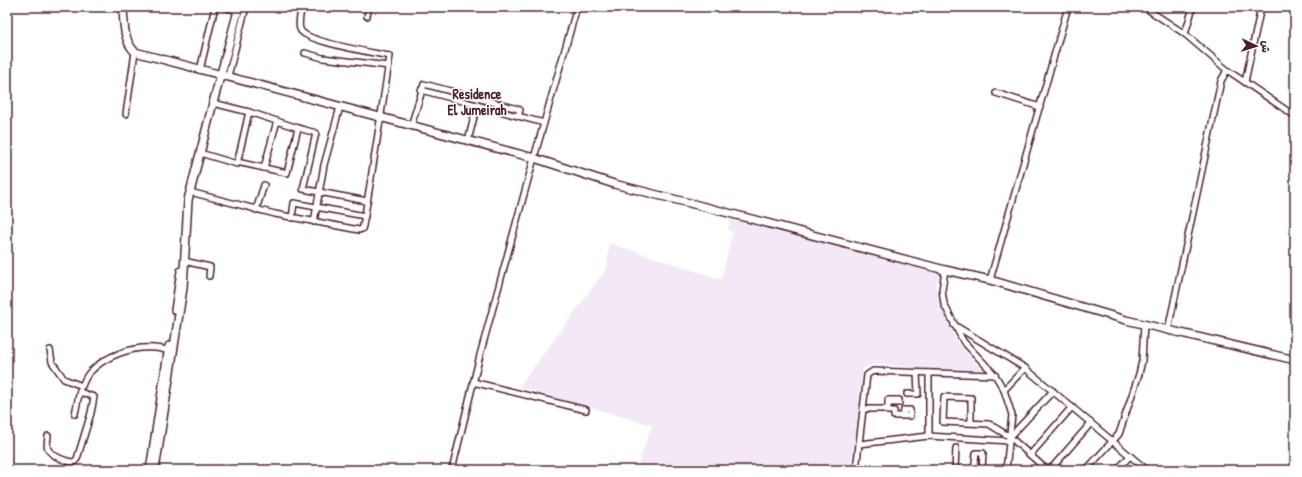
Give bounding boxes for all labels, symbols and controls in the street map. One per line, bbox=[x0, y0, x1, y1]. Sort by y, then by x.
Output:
north arrow bbox=[1236, 26, 1276, 66]
text: ش bbox=[1259, 40, 1273, 53]
district label: Residence El Jumeirah bbox=[448, 84, 507, 119]

